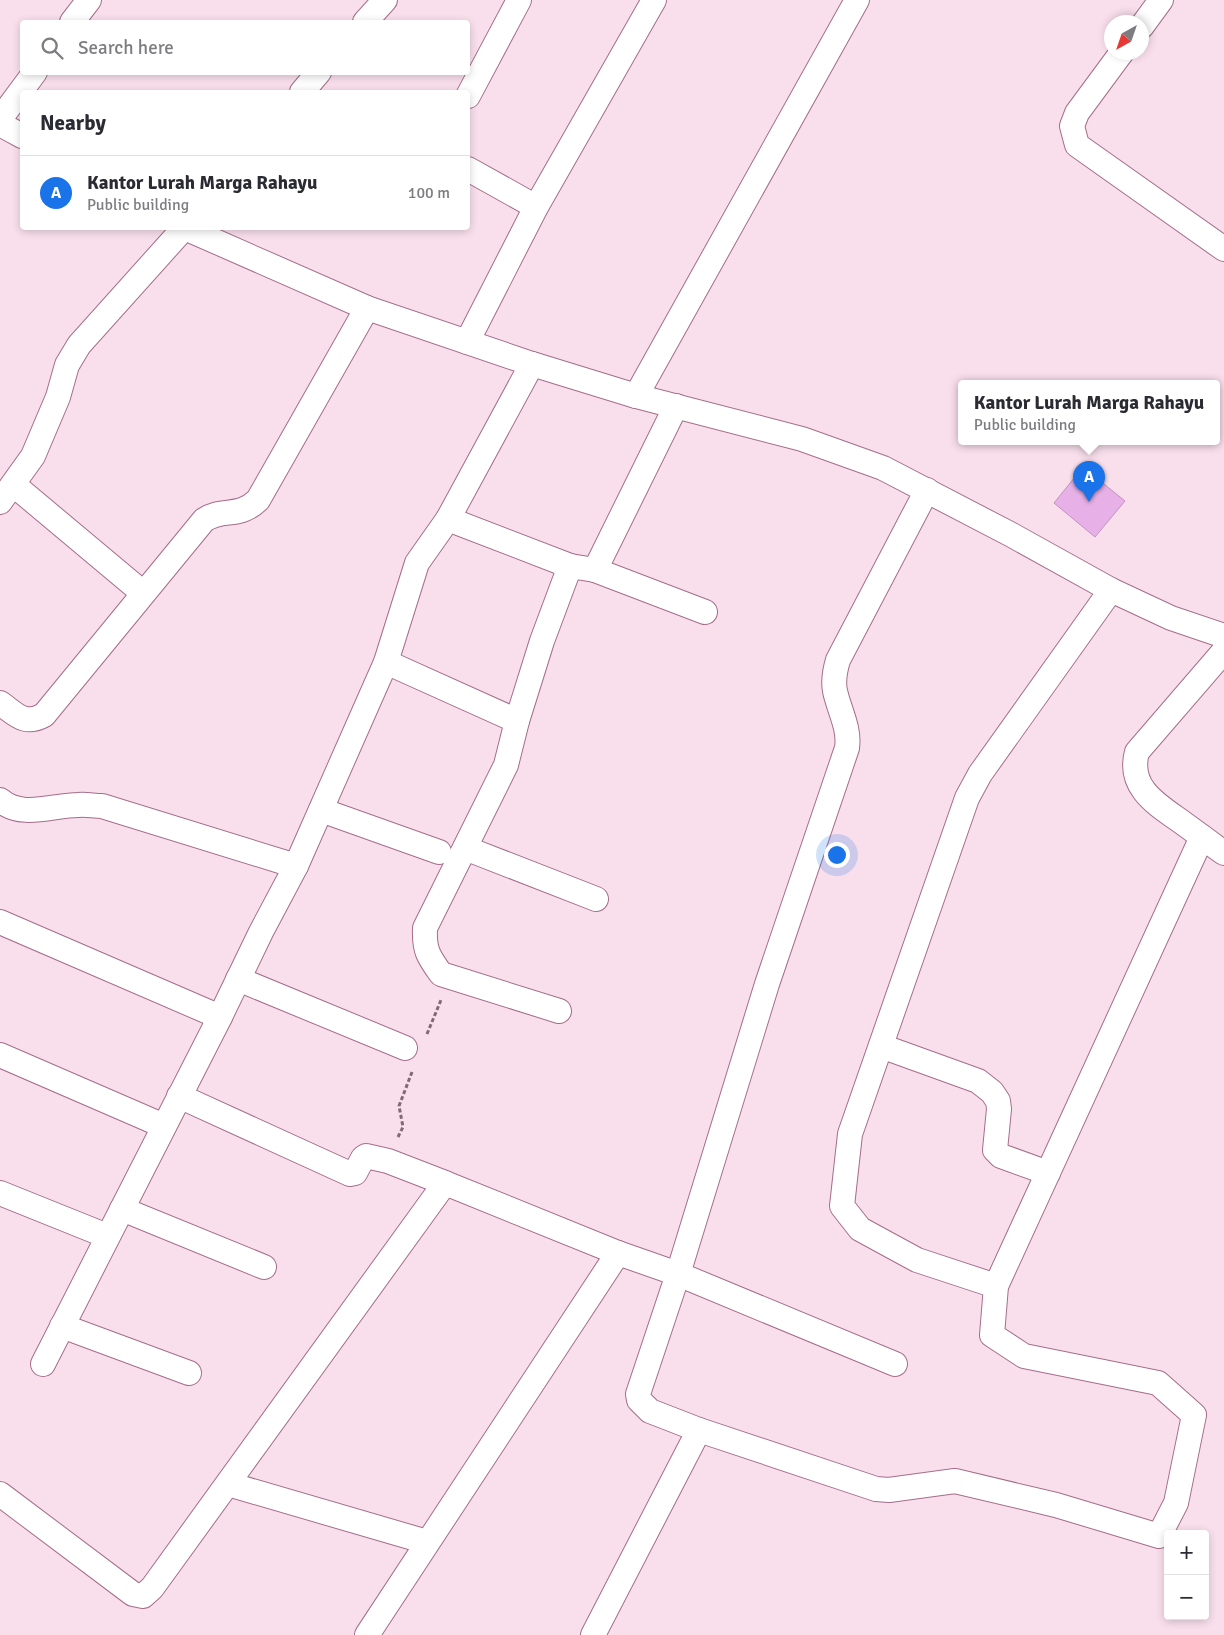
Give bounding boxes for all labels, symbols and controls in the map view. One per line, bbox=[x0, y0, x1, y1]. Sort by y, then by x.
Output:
north arrow bbox=[1104, 15, 1149, 60]
search box bbox=[20, 20, 470, 75]
icon: search bbox=[38, 34, 66, 62]
text: Search here bbox=[78, 36, 174, 60]
text: Nearby bbox=[40, 110, 106, 136]
text: Kantor Lurah Marga Rahayu bbox=[87, 171, 317, 195]
text: A bbox=[51, 183, 61, 203]
text: 100 m bbox=[408, 183, 450, 203]
text: Public building bbox=[87, 195, 189, 215]
popup bbox=[958, 380, 1220, 445]
text: Kantor Lurah Marga Rahayu bbox=[974, 391, 1204, 415]
text: Public building bbox=[974, 415, 1076, 435]
pin: A bbox=[1073, 461, 1105, 502]
your location bbox=[824, 842, 850, 868]
map controls bbox=[1164, 1530, 1209, 1620]
button: + bbox=[1164, 1530, 1209, 1575]
button: − bbox=[1164, 1575, 1209, 1620]

